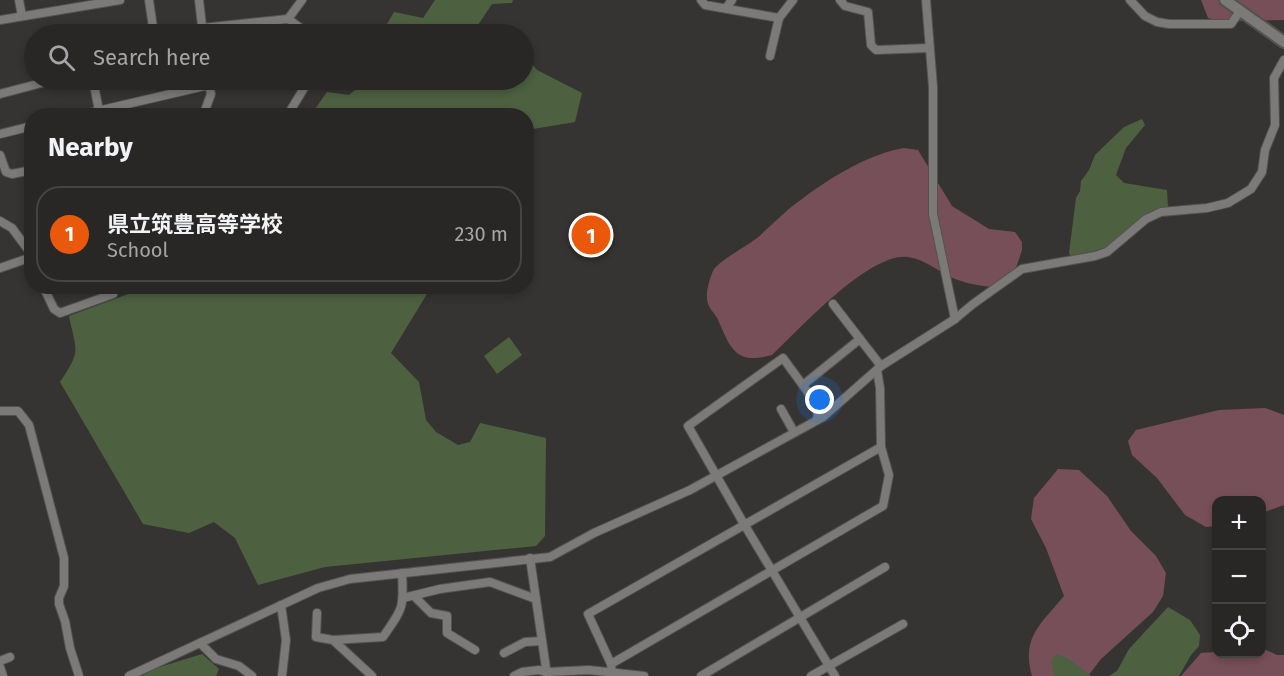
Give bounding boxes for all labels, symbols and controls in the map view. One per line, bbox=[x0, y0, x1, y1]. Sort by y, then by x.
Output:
search box bbox=[24, 24, 534, 90]
icon: search bbox=[45, 41, 78, 74]
text: Search here bbox=[93, 44, 211, 71]
text: Nearby bbox=[48, 132, 133, 163]
text: 県立筑豊高等学校 bbox=[107, 211, 283, 238]
pin: 1 bbox=[572, 212, 610, 258]
text: 1 bbox=[65, 222, 74, 246]
text: 230 m bbox=[455, 222, 508, 246]
text: School bbox=[107, 238, 168, 262]
your location bbox=[805, 385, 834, 414]
map controls bbox=[1212, 496, 1266, 658]
button: + bbox=[1212, 496, 1266, 550]
button: − bbox=[1212, 550, 1266, 604]
button: locate bbox=[1212, 604, 1266, 658]

